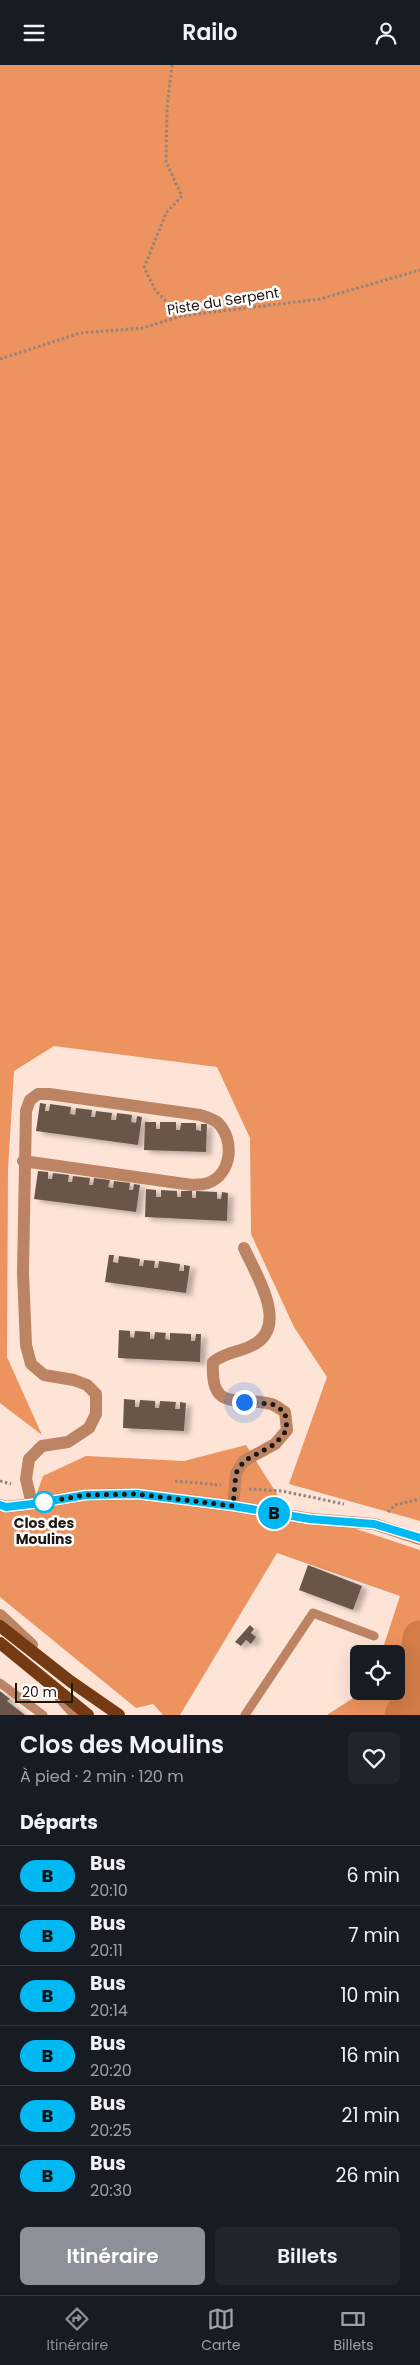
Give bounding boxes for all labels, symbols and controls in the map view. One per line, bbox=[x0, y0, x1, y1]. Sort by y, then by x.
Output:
text: Railo bbox=[182, 17, 238, 48]
icon: menu bbox=[20, 19, 48, 47]
icon: person bbox=[372, 19, 400, 47]
street label: Piste du Serpent bbox=[166, 282, 280, 320]
your location bbox=[232, 1390, 257, 1415]
marker: Clos des Moulins bbox=[33, 1491, 55, 1513]
line badge: B bbox=[258, 1497, 290, 1529]
text: B bbox=[268, 1500, 280, 1525]
place label: Clos des Moulins bbox=[14, 1513, 74, 1549]
map controls bbox=[350, 1645, 405, 1700]
button: locate bbox=[350, 1645, 405, 1700]
scale bar bbox=[15, 1680, 72, 1703]
text: 20 m bbox=[22, 1682, 57, 1702]
text: Clos des Moulins bbox=[20, 1728, 224, 1761]
button: heart bbox=[348, 1732, 400, 1784]
text: À pied · 2 min · 120 m bbox=[20, 1765, 184, 1788]
text: Départs bbox=[20, 1809, 98, 1836]
text: Bus bbox=[90, 1850, 126, 1877]
text: 6 min bbox=[346, 1862, 400, 1889]
text: B bbox=[42, 1863, 53, 1888]
text: 20:10 bbox=[90, 1879, 128, 1902]
text: Bus bbox=[90, 1910, 126, 1937]
text: 7 min bbox=[348, 1922, 400, 1949]
text: B bbox=[42, 1923, 53, 1948]
text: 20:11 bbox=[90, 1939, 123, 1962]
text: Bus bbox=[90, 1970, 126, 1997]
text: 10 min bbox=[341, 1982, 400, 2009]
text: B bbox=[42, 1983, 53, 2008]
text: 20:14 bbox=[90, 1999, 128, 2022]
text: Bus bbox=[90, 2030, 126, 2057]
text: 16 min bbox=[340, 2042, 400, 2069]
text: B bbox=[42, 2043, 53, 2068]
text: 20:20 bbox=[90, 2059, 132, 2082]
text: Bus bbox=[90, 2090, 126, 2117]
text: 21 min bbox=[342, 2102, 400, 2129]
text: B bbox=[42, 2103, 53, 2128]
text: 20:25 bbox=[90, 2119, 132, 2142]
text: Bus bbox=[90, 2150, 126, 2177]
text: 26 min bbox=[336, 2162, 400, 2189]
text: B bbox=[42, 2163, 53, 2188]
text: 20:30 bbox=[90, 2179, 132, 2202]
button: Itinéraire bbox=[20, 2227, 205, 2285]
button: Billets bbox=[215, 2227, 400, 2285]
tab: Itinéraire bbox=[47, 2305, 108, 2356]
tab: Carte bbox=[201, 2305, 240, 2356]
tab: Billets bbox=[333, 2305, 373, 2356]

